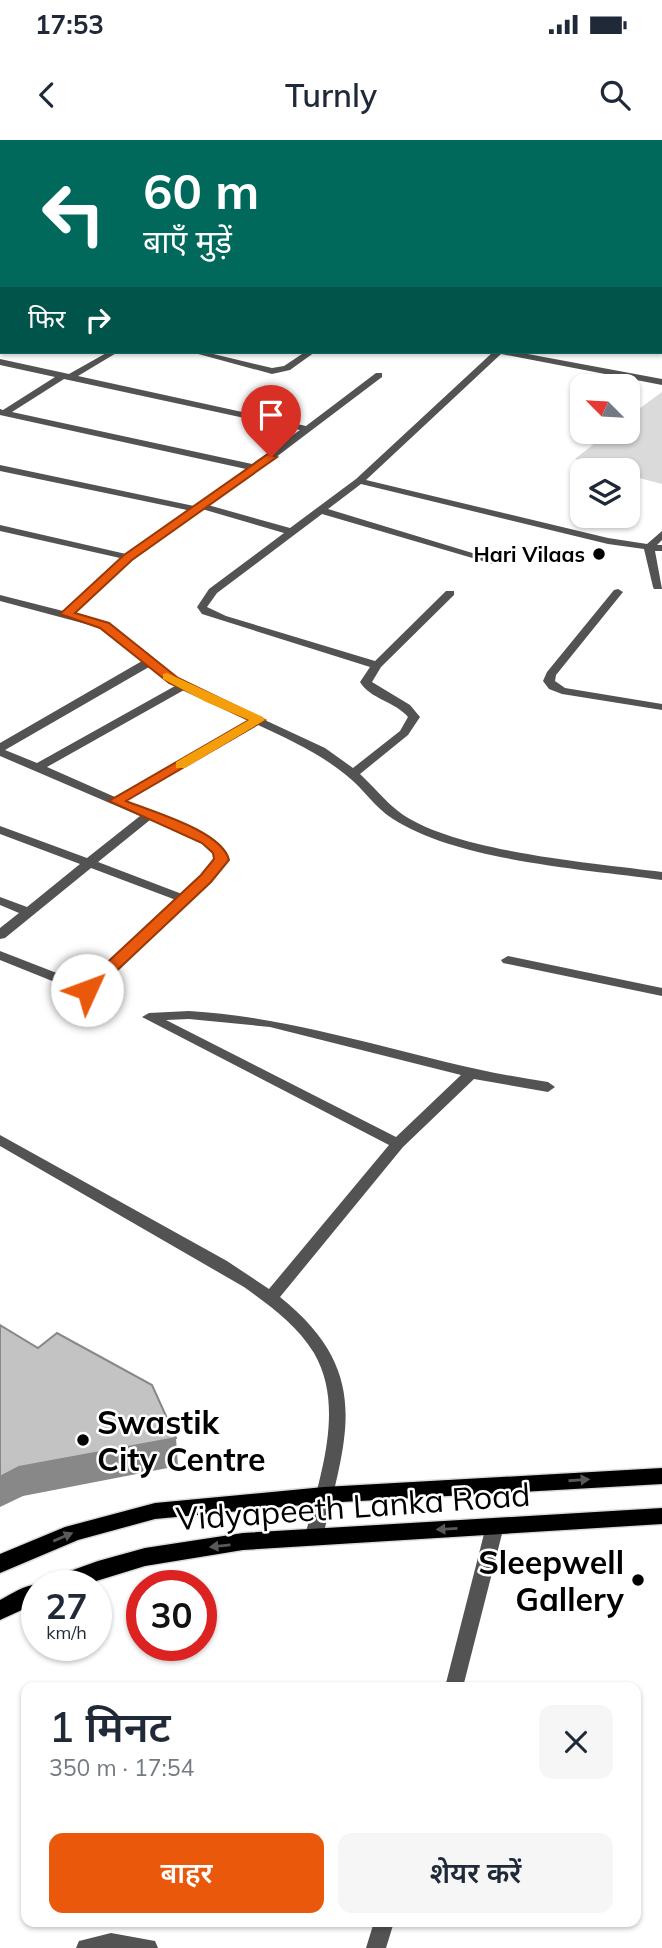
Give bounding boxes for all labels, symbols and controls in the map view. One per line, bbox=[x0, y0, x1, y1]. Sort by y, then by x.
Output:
text: 17:53 bbox=[35, 8, 104, 41]
text: Turnly bbox=[285, 75, 377, 115]
icon: back bbox=[28, 76, 66, 114]
icon: search bbox=[596, 76, 634, 114]
text: 60 m bbox=[143, 160, 259, 221]
icon: left bbox=[28, 168, 119, 259]
text: बाएँ मुड़ें bbox=[143, 221, 232, 261]
icon: right bbox=[79, 301, 117, 339]
text: फिर bbox=[28, 302, 65, 335]
north arrow bbox=[570, 374, 640, 444]
map controls bbox=[570, 374, 640, 528]
pin bbox=[241, 385, 301, 457]
icon: arrive bbox=[252, 396, 290, 434]
button: layers bbox=[570, 458, 640, 528]
place label: Hari Vilaas bbox=[474, 541, 585, 567]
marker: Hari Vilaas bbox=[591, 546, 607, 562]
position arrow bbox=[50, 953, 124, 1027]
place label: Swastik City Centre bbox=[97, 1402, 265, 1479]
marker: Swastik City Centre bbox=[75, 1432, 91, 1448]
street label: Vidyapeeth Lanka Road bbox=[175, 1474, 531, 1538]
one-way arrow bbox=[568, 1475, 590, 1486]
one-way arrow bbox=[436, 1524, 458, 1535]
one-way arrow bbox=[52, 1532, 73, 1543]
one-way arrow bbox=[209, 1540, 231, 1551]
place label: Sleepwell Gallery bbox=[478, 1542, 625, 1619]
speed limit sign: 30 bbox=[126, 1570, 217, 1661]
marker: Sleepwell Gallery bbox=[630, 1572, 646, 1588]
text: 27 bbox=[45, 1584, 88, 1628]
text: km/h bbox=[46, 1621, 87, 1644]
text: 1 मिनट bbox=[49, 1700, 171, 1753]
button: close bbox=[539, 1705, 613, 1779]
text: 350 m · 17:54 bbox=[49, 1753, 194, 1782]
button: बाहर bbox=[49, 1833, 324, 1913]
button: शेयर करें bbox=[338, 1833, 613, 1913]

